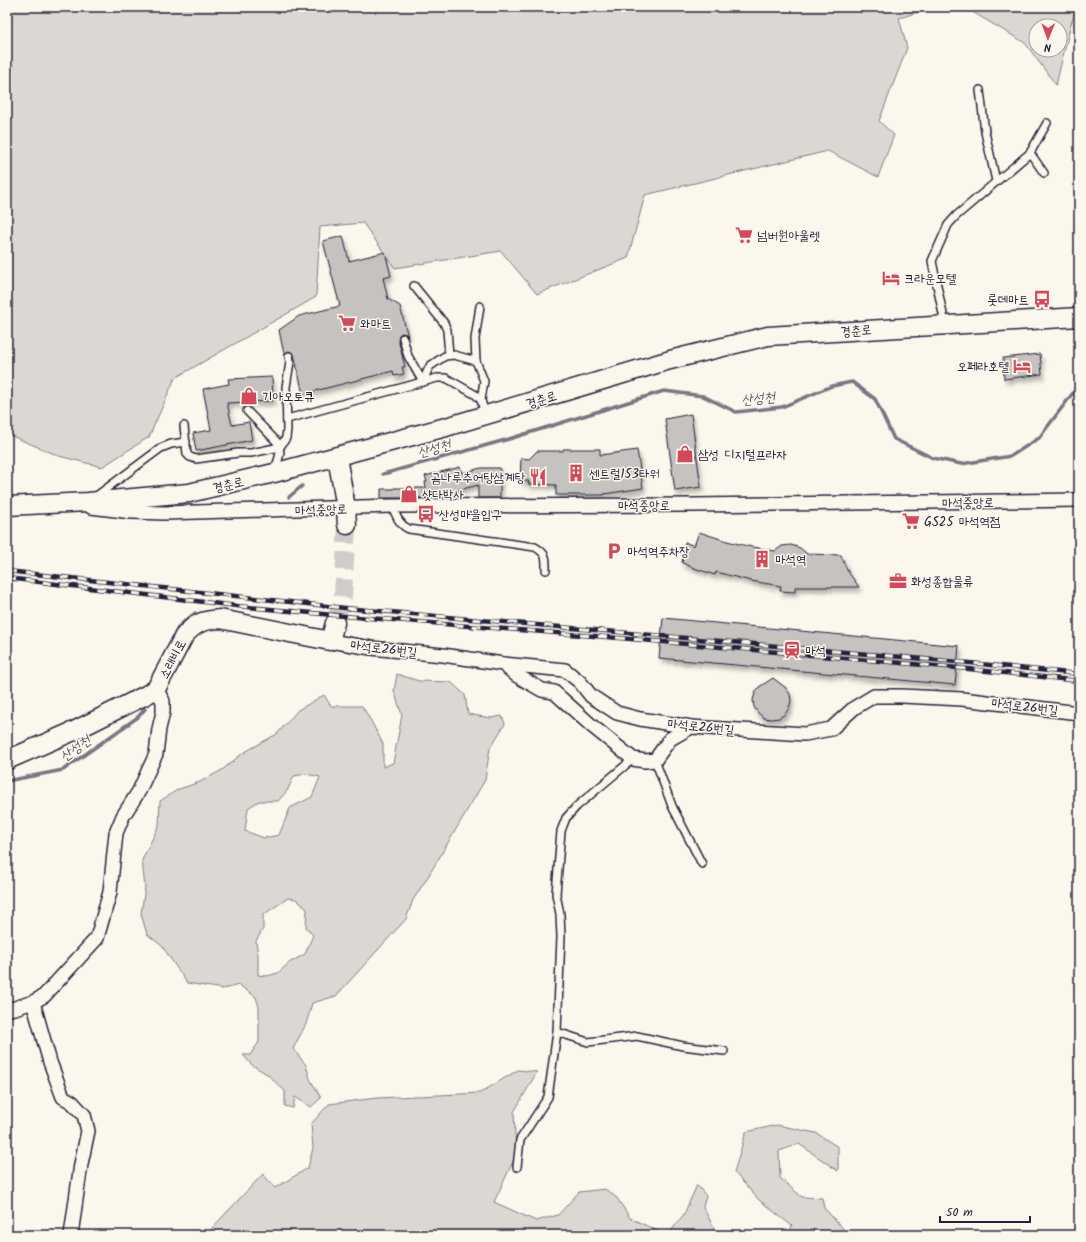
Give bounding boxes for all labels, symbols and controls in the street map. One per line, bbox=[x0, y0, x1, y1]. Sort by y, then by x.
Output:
north arrow bbox=[1028, 18, 1068, 58]
text: N bbox=[1044, 38, 1051, 56]
supermarket icon: 넘버원아울렛 bbox=[734, 225, 754, 245]
place label: 넘버원아울렛 bbox=[757, 226, 820, 247]
hotel icon: 크라운모텔 bbox=[881, 268, 901, 288]
place label: 크라운모텔 bbox=[904, 269, 957, 290]
bus stop icon: 롯데마트 bbox=[1032, 289, 1052, 309]
place label: 롯데마트 bbox=[987, 290, 1029, 311]
supermarket icon: 와마트 bbox=[337, 313, 357, 333]
place label: 와마트 bbox=[360, 314, 391, 335]
street label: 경춘로 bbox=[840, 320, 872, 343]
hotel icon: 오페라호텔 bbox=[1012, 356, 1032, 376]
place label: 오페라호텔 bbox=[957, 357, 1010, 378]
shop icon: 기아오토큐 bbox=[239, 386, 259, 406]
street label: 경춘로 bbox=[523, 386, 560, 415]
water label: 산성천 bbox=[740, 386, 778, 412]
place label: 기아오토큐 bbox=[262, 387, 315, 408]
water label: 산성천 bbox=[415, 434, 455, 464]
shop icon: 삼성 디지털프라자 bbox=[675, 444, 695, 464]
place label: 삼성 디지털프라자 bbox=[698, 445, 787, 466]
building icon: 센트럴153타워 bbox=[566, 463, 586, 483]
place label: 센트럴153타워 bbox=[589, 464, 660, 485]
restaurant icon: 곰나루추어탕삼계탕 bbox=[528, 467, 548, 487]
place label: 곰나루추어탕삼계탕 bbox=[431, 468, 526, 489]
street label: 경춘로 bbox=[211, 472, 246, 499]
shop icon: 샷다박사 bbox=[399, 484, 419, 504]
place label: 샷다박사 bbox=[422, 485, 464, 506]
street label: 마석중앙로 bbox=[942, 493, 994, 514]
street label: 마석중앙로 bbox=[618, 496, 670, 517]
street label: 마석중앙로 bbox=[295, 499, 348, 522]
bus stop icon: 산성마을입구 bbox=[416, 504, 436, 524]
place label: 산성마을입구 bbox=[439, 505, 502, 526]
supermarket icon: GS25 마석역점 bbox=[901, 511, 921, 531]
place label: GS25 마석역점 bbox=[924, 512, 1000, 533]
parking icon: 마석역주차장 bbox=[604, 541, 624, 561]
place label: 마석역주차장 bbox=[627, 542, 690, 563]
building icon: 마석역 bbox=[752, 549, 772, 569]
place label: 마석역 bbox=[775, 550, 806, 571]
office icon: 화성종합물류 bbox=[888, 571, 908, 591]
place label: 화성종합물류 bbox=[911, 572, 974, 593]
street label: 마석로26번길 bbox=[349, 635, 418, 664]
street label: 소래비로 bbox=[154, 636, 192, 683]
station icon: 마석 bbox=[782, 640, 802, 660]
place label: 마석 bbox=[805, 641, 826, 662]
street label: 마석로26번길 bbox=[990, 693, 1059, 722]
street label: 마석로26번길 bbox=[666, 714, 735, 741]
water label: 산성천 bbox=[55, 729, 97, 768]
scale bar bbox=[940, 1198, 1030, 1224]
text: 50 m bbox=[946, 1203, 973, 1222]

